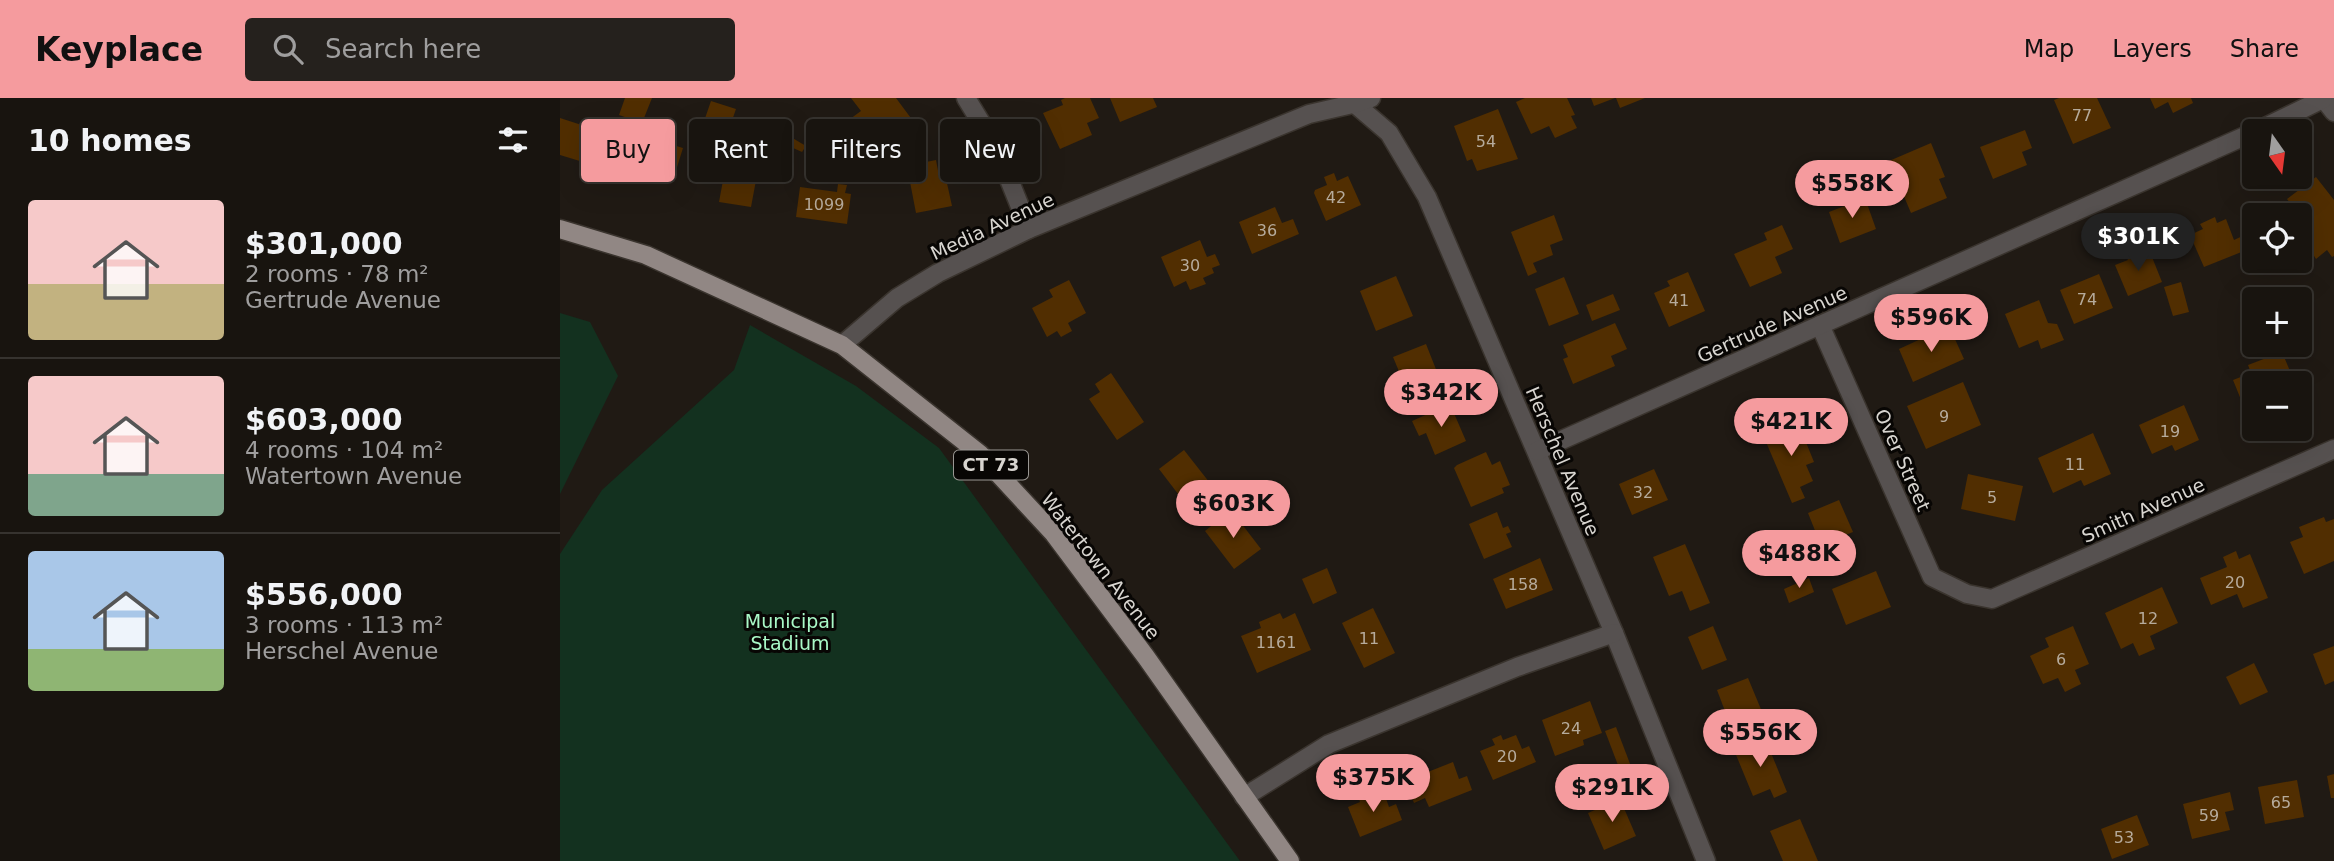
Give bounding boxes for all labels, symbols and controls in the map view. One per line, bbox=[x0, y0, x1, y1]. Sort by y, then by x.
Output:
search box bbox=[245, 18, 735, 81]
text: Keyplace bbox=[35, 30, 203, 69]
icon: search bbox=[269, 30, 307, 68]
text: Search here bbox=[325, 34, 481, 64]
text: Map bbox=[2024, 35, 2074, 63]
text: Layers bbox=[2112, 35, 2192, 63]
text: Share bbox=[2230, 35, 2299, 63]
house number: 77 bbox=[2072, 106, 2092, 125]
chip: Buy bbox=[581, 119, 675, 182]
chip: Rent bbox=[689, 119, 792, 182]
chip: Filters bbox=[806, 119, 926, 182]
chip: New bbox=[940, 119, 1040, 182]
north arrow bbox=[2242, 119, 2312, 189]
map controls bbox=[2242, 119, 2312, 441]
icon: filters bbox=[494, 121, 532, 159]
text: 10 homes bbox=[28, 123, 192, 158]
house number: 54 bbox=[1476, 132, 1496, 151]
pin: $558K bbox=[1803, 160, 1901, 220]
text: $558K bbox=[1811, 170, 1893, 196]
street label: Media Avenue bbox=[927, 188, 1057, 264]
house number: 42 bbox=[1326, 188, 1346, 207]
house number: 1099 bbox=[804, 195, 844, 214]
button: locate bbox=[2242, 203, 2312, 273]
pin: $301K bbox=[2089, 214, 2187, 273]
house number: 36 bbox=[1257, 221, 1277, 240]
text: $301K bbox=[2097, 223, 2179, 249]
text: $301,000 bbox=[245, 226, 403, 261]
icon: home bbox=[84, 228, 168, 312]
house number: 30 bbox=[1180, 256, 1200, 275]
text: 2 rooms · 78 m² bbox=[245, 261, 429, 287]
street label: Gertrude Avenue bbox=[1694, 281, 1850, 367]
text: Gertrude Avenue bbox=[245, 287, 441, 313]
button: + bbox=[2242, 287, 2312, 357]
house number: 74 bbox=[2077, 290, 2097, 309]
house number: 41 bbox=[1669, 291, 1689, 310]
pin: $596K bbox=[1882, 294, 1980, 354]
text: $596K bbox=[1890, 304, 1972, 330]
pin: $342K bbox=[1392, 370, 1490, 429]
button: − bbox=[2242, 371, 2312, 441]
text: $342K bbox=[1400, 379, 1482, 405]
street label: Herschel Avenue bbox=[1522, 383, 1604, 539]
pin: $421K bbox=[1742, 398, 1840, 458]
text: $603,000 bbox=[245, 402, 403, 437]
icon: home bbox=[84, 404, 168, 488]
street label: Over Street bbox=[1871, 406, 1935, 514]
house number: 9 bbox=[1939, 407, 1949, 426]
text: $421K bbox=[1750, 408, 1832, 434]
house number: 19 bbox=[2160, 422, 2180, 441]
text: 4 rooms · 104 m² bbox=[245, 437, 443, 463]
road number: CT 73 bbox=[954, 450, 1028, 480]
house number: 11 bbox=[2065, 455, 2085, 474]
text: Watertown Avenue bbox=[245, 463, 462, 489]
street label: Smith Avenue bbox=[2078, 473, 2208, 547]
pin: $603K bbox=[1184, 480, 1282, 540]
house number: 32 bbox=[1633, 483, 1653, 502]
house number: 5 bbox=[1987, 488, 1997, 507]
street label: Watertown Avenue bbox=[1037, 489, 1165, 643]
text: $603K bbox=[1192, 490, 1274, 516]
pin: $488K bbox=[1750, 531, 1848, 590]
text: $488K bbox=[1758, 540, 1840, 566]
house number: 20 bbox=[2225, 573, 2245, 592]
house number: 158 bbox=[1508, 575, 1538, 594]
text: $556,000 bbox=[245, 577, 403, 612]
icon: home bbox=[84, 579, 168, 663]
house number: 12 bbox=[2138, 609, 2158, 628]
park label: Municipal Stadium bbox=[745, 610, 835, 654]
text: 3 rooms · 113 m² bbox=[245, 612, 443, 638]
house number: 11 bbox=[1359, 629, 1379, 648]
house number: 1161 bbox=[1256, 633, 1296, 652]
text: Herschel Avenue bbox=[245, 638, 438, 664]
house number: 6 bbox=[2056, 650, 2066, 669]
pin: $556K bbox=[1711, 710, 1809, 769]
house number: 24 bbox=[1561, 719, 1581, 738]
text: $556K bbox=[1719, 719, 1801, 745]
house number: 20 bbox=[1497, 747, 1517, 766]
pin: $375K bbox=[1324, 754, 1422, 814]
text: $375K bbox=[1332, 764, 1414, 790]
pin: $291K bbox=[1563, 764, 1661, 824]
text: $291K bbox=[1571, 774, 1653, 800]
house number: 65 bbox=[2271, 793, 2291, 812]
house number: 59 bbox=[2199, 806, 2219, 825]
house number: 53 bbox=[2114, 828, 2134, 847]

